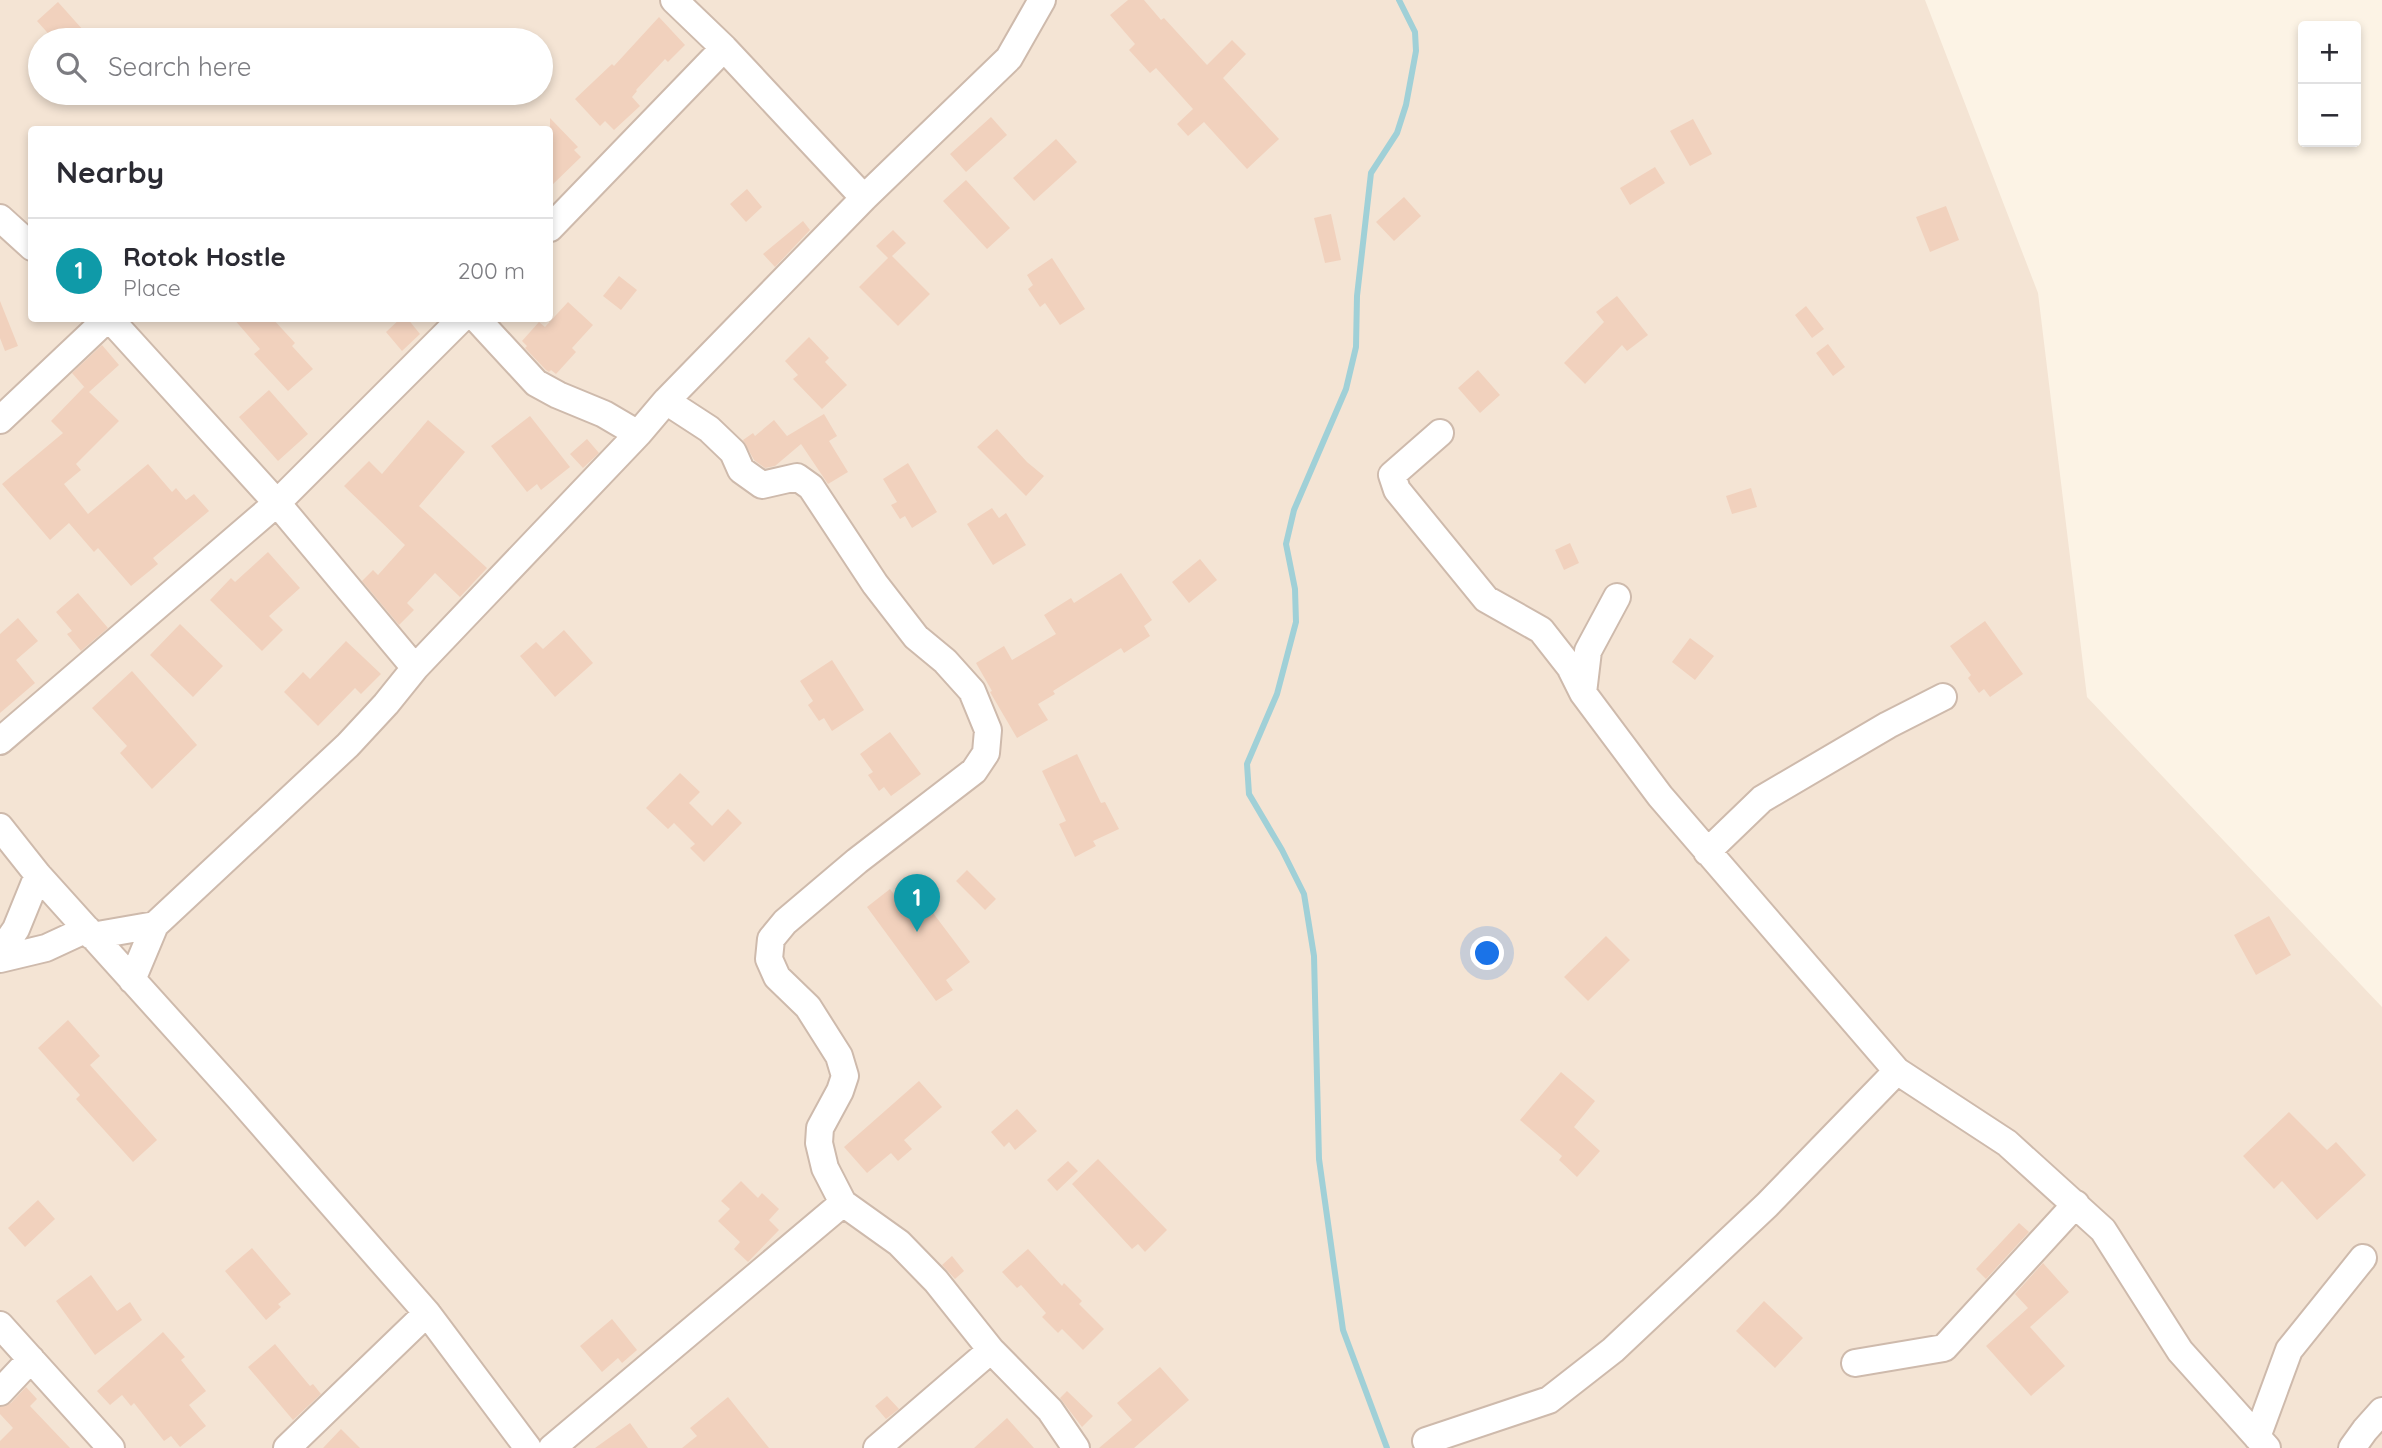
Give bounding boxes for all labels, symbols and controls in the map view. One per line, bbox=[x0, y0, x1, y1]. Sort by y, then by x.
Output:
map controls bbox=[2298, 21, 2361, 147]
button: + bbox=[2298, 21, 2361, 84]
search box bbox=[28, 28, 553, 105]
icon: search bbox=[52, 48, 90, 86]
text: Search here bbox=[108, 50, 252, 83]
button: − bbox=[2298, 84, 2361, 147]
text: Nearby bbox=[56, 153, 164, 191]
text: Rotok Hostle bbox=[123, 240, 286, 273]
text: 1 bbox=[75, 256, 83, 285]
text: 200 m bbox=[458, 256, 525, 285]
text: Place bbox=[123, 273, 181, 302]
pin: 1 bbox=[894, 874, 940, 932]
your location bbox=[1470, 936, 1504, 970]

